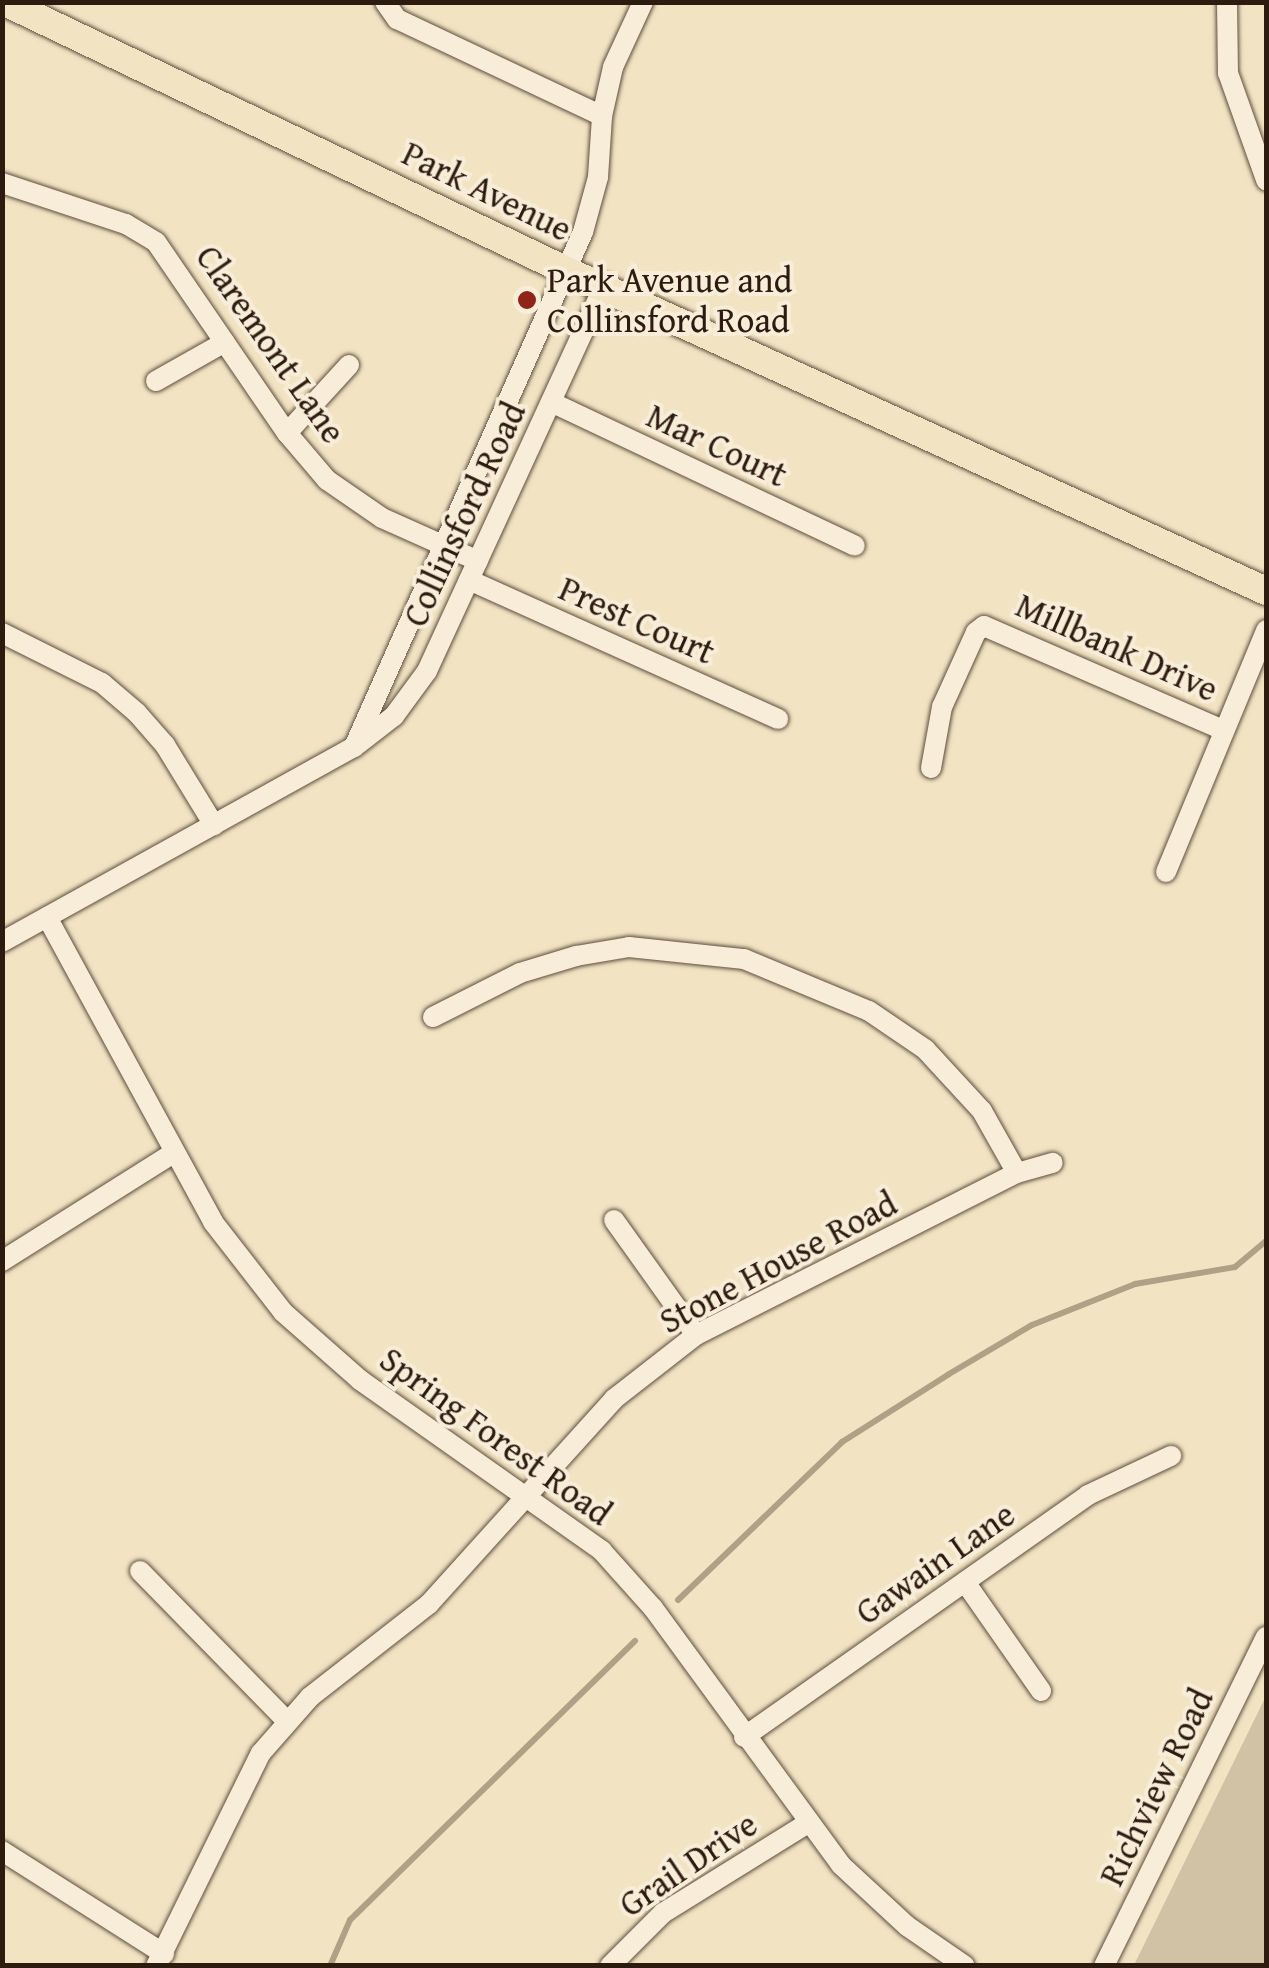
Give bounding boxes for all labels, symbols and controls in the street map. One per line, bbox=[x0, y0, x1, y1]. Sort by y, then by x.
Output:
street label: Park Avenue bbox=[396, 132, 578, 250]
street label: Claremont Lane bbox=[187, 237, 355, 451]
place label: Park Avenue and Collinsford Road bbox=[547, 259, 792, 341]
marker: Park Avenue and Collinsford Road bbox=[516, 289, 538, 311]
street label: Mar Court bbox=[640, 394, 794, 496]
street label: Collinsford Road bbox=[394, 395, 534, 633]
street label: Prest Court bbox=[553, 567, 721, 673]
street label: Millbank Drive bbox=[1010, 584, 1224, 710]
street label: Stone House Road bbox=[652, 1182, 904, 1342]
street label: Spring Forest Road bbox=[372, 1338, 620, 1534]
street label: Gawain Lane bbox=[847, 1493, 1023, 1633]
street label: Richview Road bbox=[1090, 1682, 1222, 1892]
street label: Grail Drive bbox=[611, 1803, 765, 1925]

